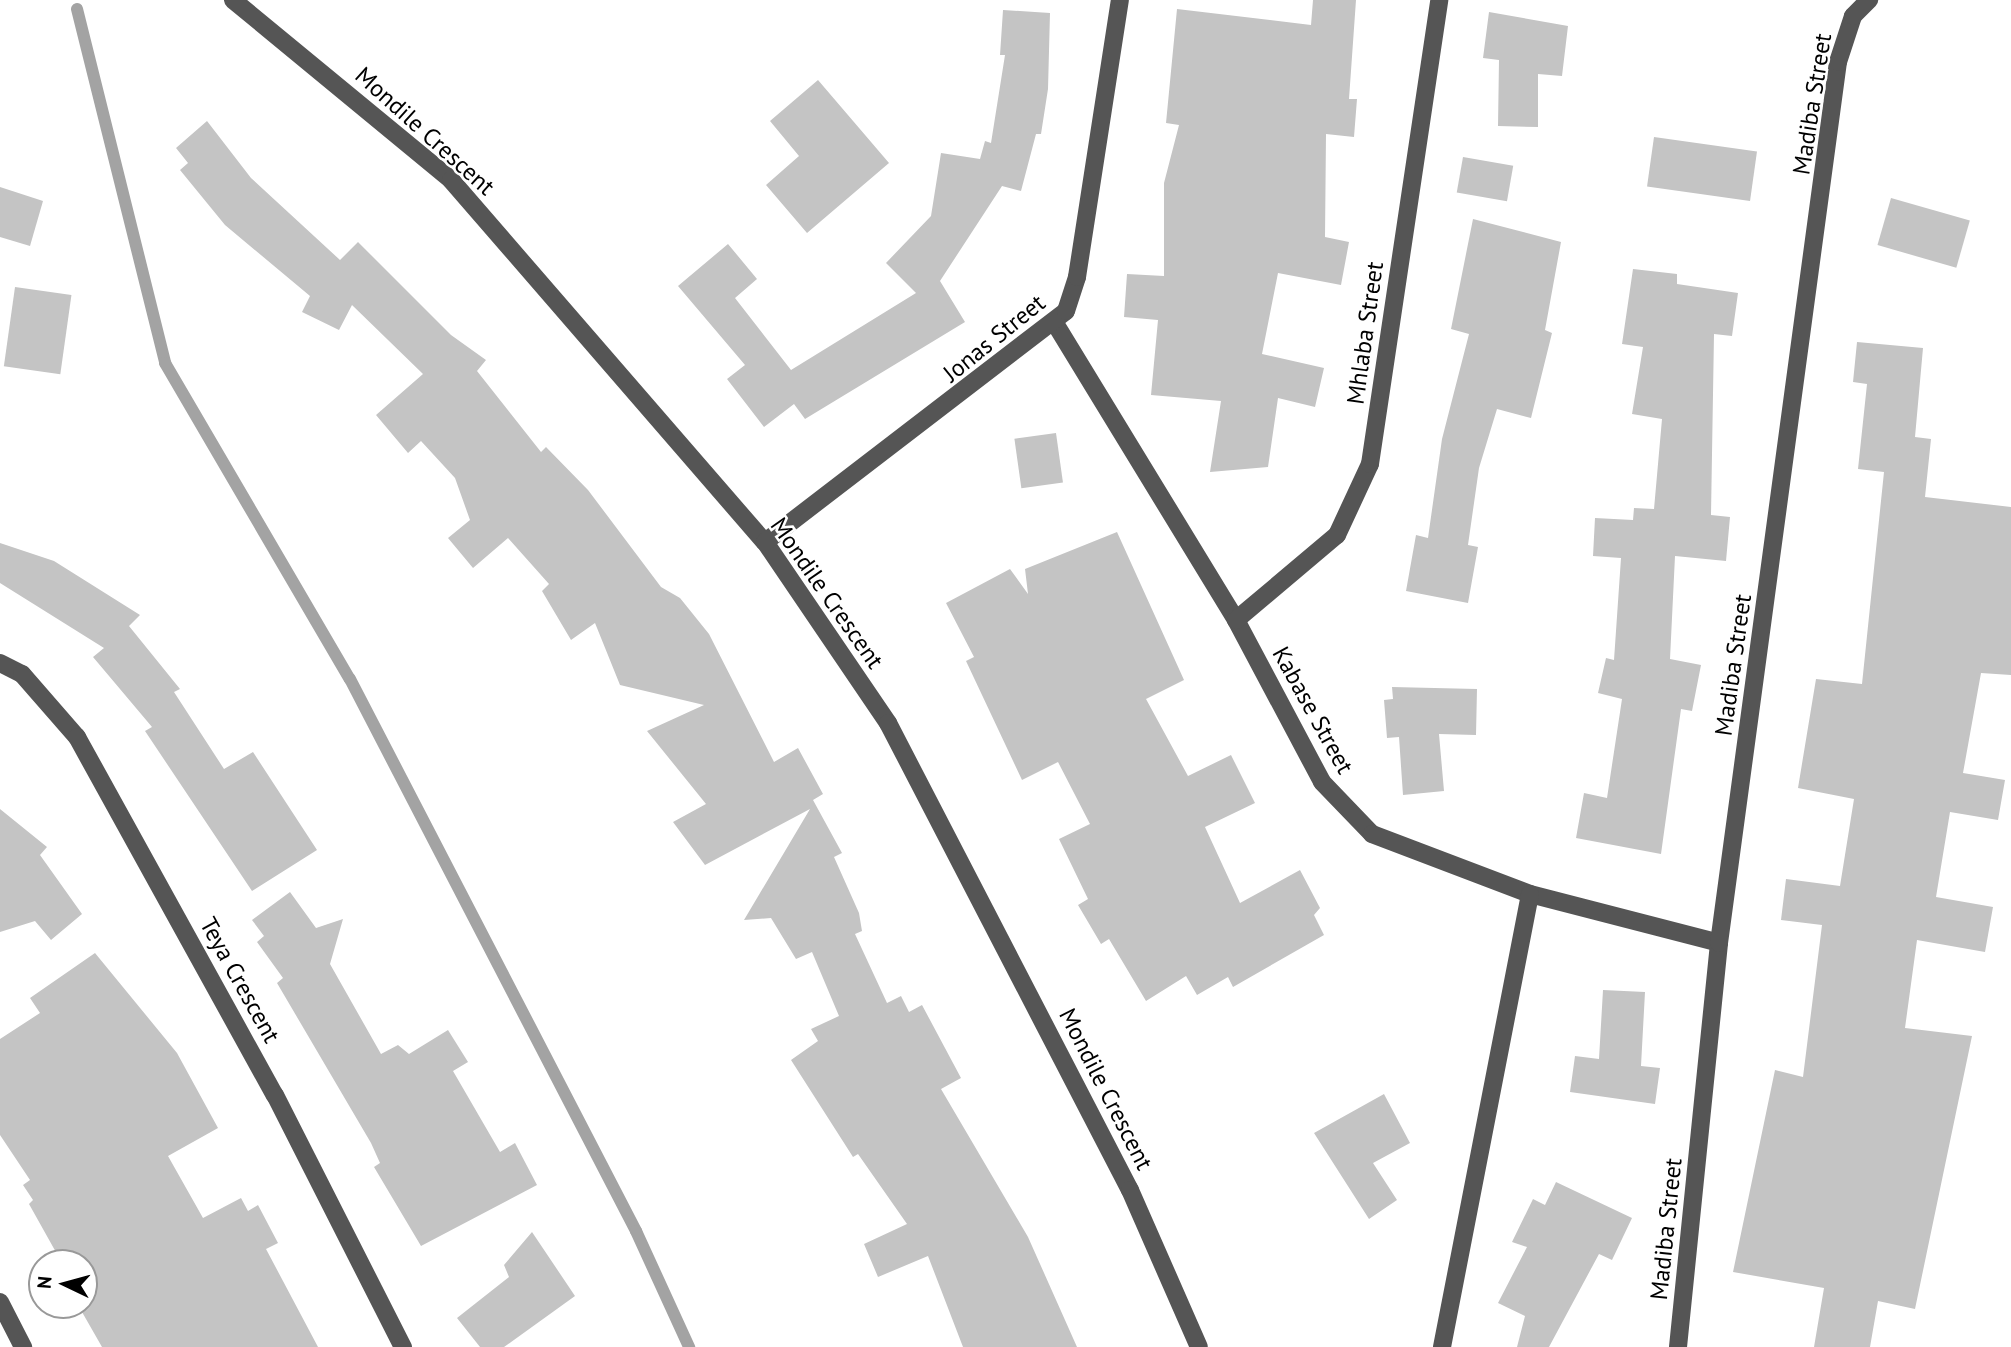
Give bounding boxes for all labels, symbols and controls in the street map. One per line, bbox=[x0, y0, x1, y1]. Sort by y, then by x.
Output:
street label: Madiba Street bbox=[1787, 31, 1837, 177]
street label: Mondile Crescent bbox=[349, 61, 501, 201]
street label: Mhlaba Street bbox=[1341, 260, 1389, 406]
street label: Jonas Street bbox=[937, 288, 1051, 388]
street label: Mondile Crescent bbox=[764, 512, 890, 674]
street label: Madiba Street bbox=[1709, 592, 1757, 738]
street label: Kabase Street bbox=[1266, 641, 1360, 779]
street label: Teya Crescent bbox=[194, 912, 286, 1048]
street label: Mondile Crescent bbox=[1053, 1003, 1159, 1175]
street label: Madiba Street bbox=[1644, 1156, 1688, 1302]
north arrow bbox=[28, 1249, 98, 1319]
text: N bbox=[32, 1275, 57, 1290]

